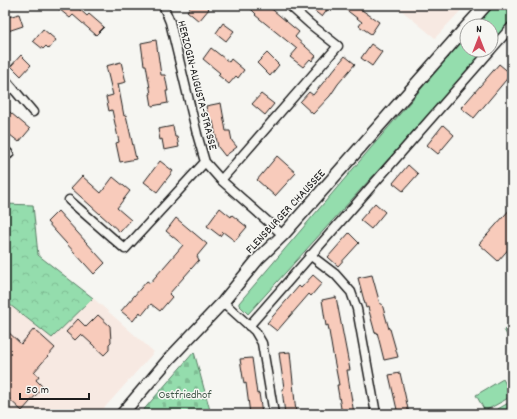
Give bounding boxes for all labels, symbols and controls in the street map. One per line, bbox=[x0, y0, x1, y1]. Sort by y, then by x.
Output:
north arrow bbox=[459, 18, 499, 58]
street label: HERZOGIN-AUGUSTA-STRASSE bbox=[172, 19, 221, 152]
text: N bbox=[476, 22, 482, 38]
street label: FLENSBURGER CHAUSSEE bbox=[242, 166, 330, 258]
scale bar bbox=[20, 375, 89, 401]
text: 50 m bbox=[26, 382, 49, 399]
park label: Ostfriedhof bbox=[158, 387, 212, 404]

